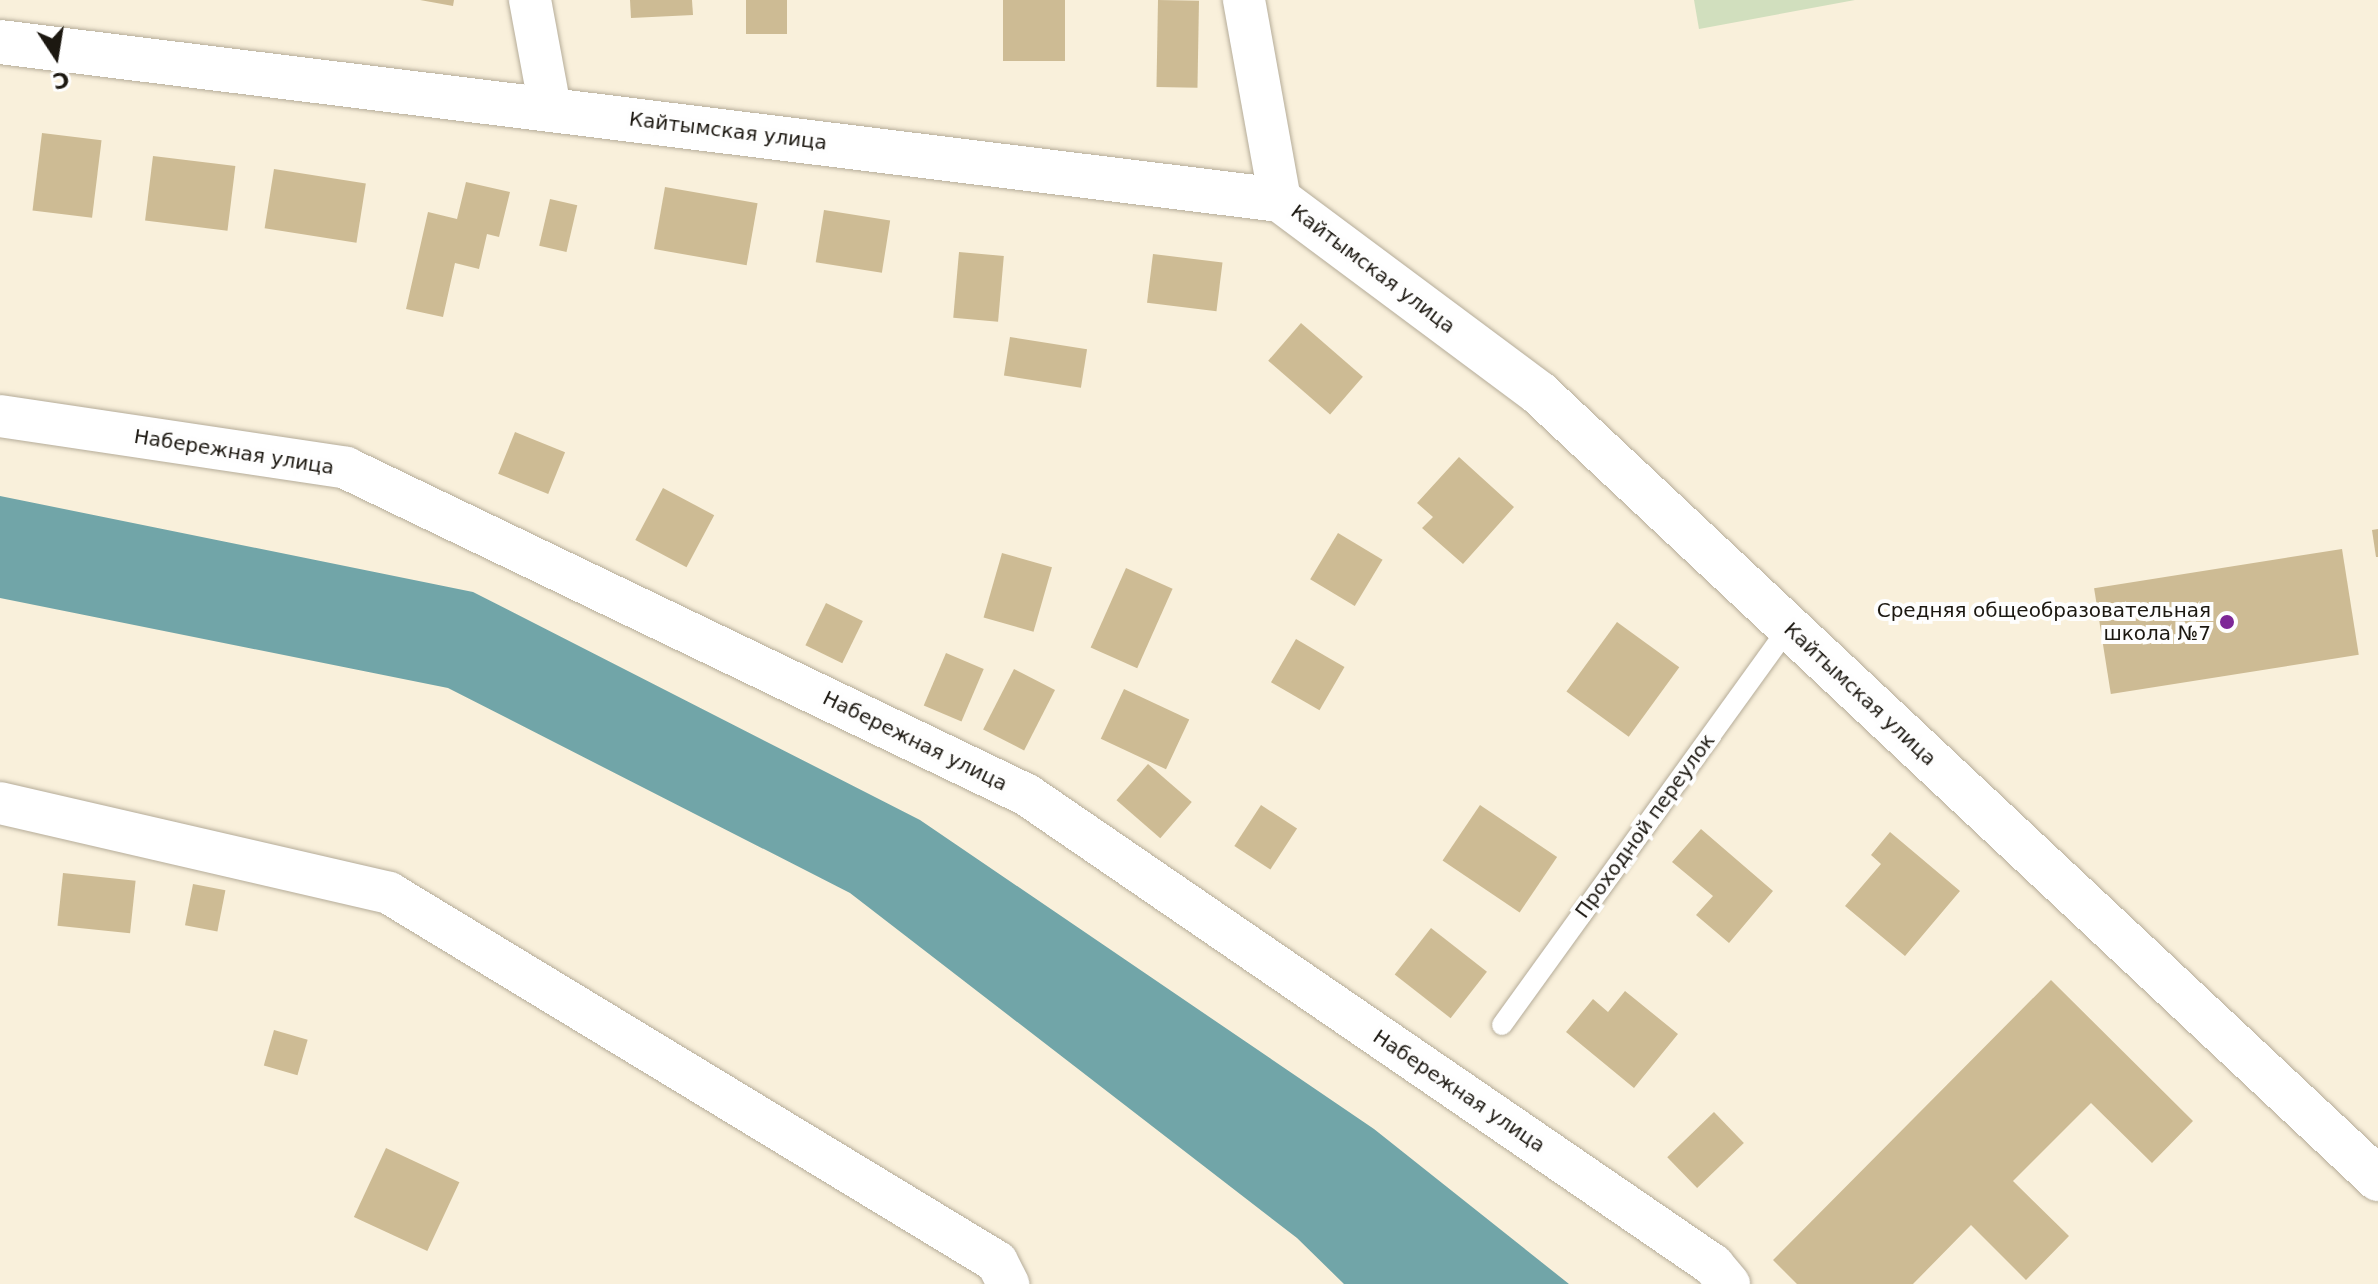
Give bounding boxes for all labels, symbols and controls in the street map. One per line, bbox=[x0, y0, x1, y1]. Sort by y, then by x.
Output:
north arrow bbox=[16, 16, 96, 96]
text: С bbox=[51, 66, 72, 94]
street label: Кайтымская улица bbox=[628, 107, 828, 155]
street label: Кайтымская улица bbox=[1286, 199, 1460, 339]
street label: Набережная улица bbox=[132, 424, 336, 480]
place label: Средняя общеобразовательная школа №7 bbox=[1877, 598, 2211, 645]
marker: Средняя общеобразовательная школа №7 bbox=[2218, 613, 2236, 631]
street label: Кайтымская улица bbox=[1779, 617, 1941, 771]
street label: Набережная улица bbox=[819, 686, 1011, 796]
street label: Проходной переулок bbox=[1570, 729, 1720, 923]
street label: Набережная улица bbox=[1368, 1025, 1550, 1157]

